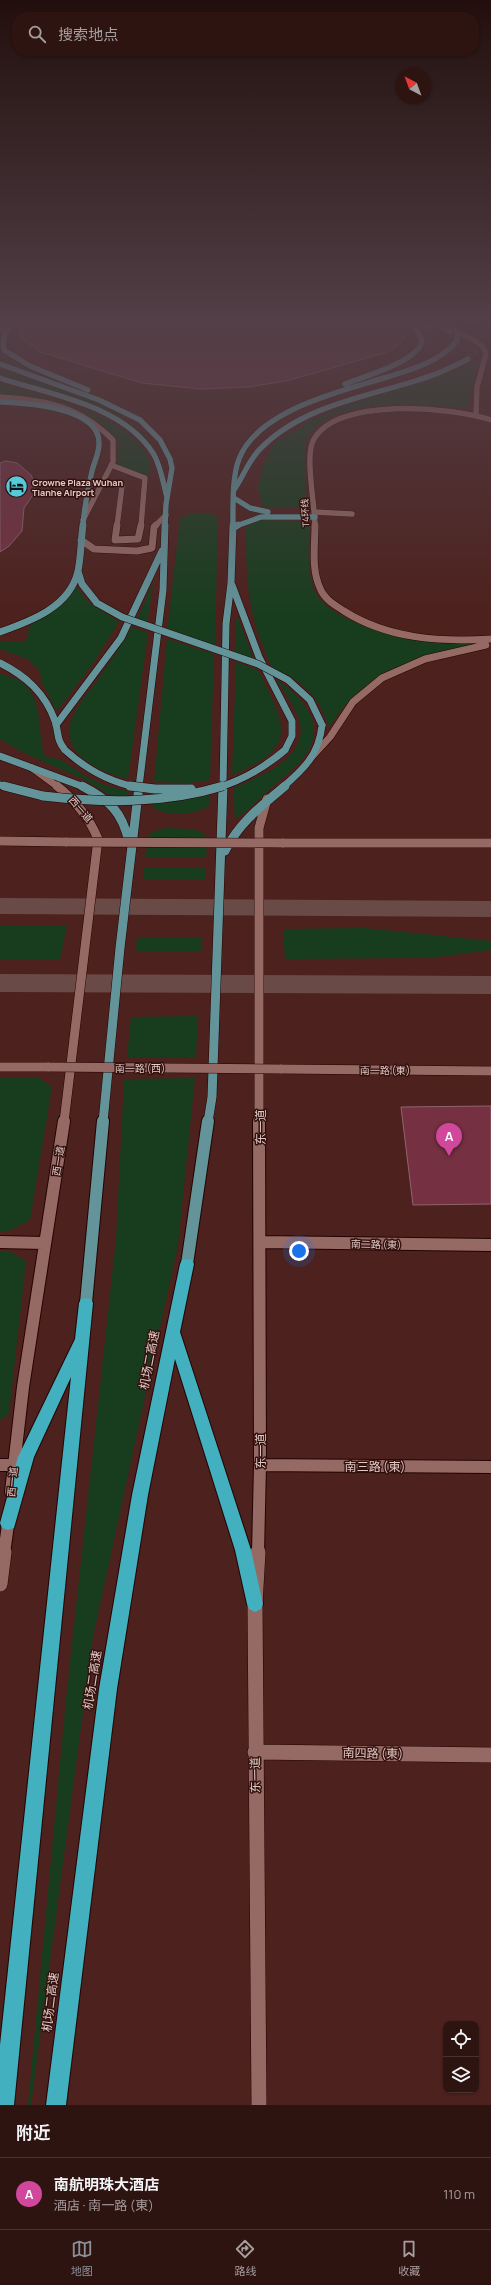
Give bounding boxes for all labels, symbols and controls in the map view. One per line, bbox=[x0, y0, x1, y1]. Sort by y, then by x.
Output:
search box bbox=[12, 12, 479, 56]
icon: search bbox=[26, 23, 48, 45]
text: 搜索地点 bbox=[58, 24, 118, 45]
north arrow bbox=[395, 68, 431, 104]
hotel icon: Crowne Plaza Wuhan Tianhe Airport bbox=[4, 474, 30, 500]
place label: Crowne Plaza Wuhan Tianhe Airport bbox=[32, 476, 123, 499]
street label: T4环线 bbox=[298, 498, 312, 528]
street label: 西一道 bbox=[66, 793, 96, 825]
street label: 南一路 (西) bbox=[115, 1061, 165, 1075]
street label: 南一路 (東) bbox=[360, 1063, 410, 1077]
street label: 东一道 bbox=[252, 1109, 269, 1145]
pin: A bbox=[436, 1123, 462, 1156]
street label: 西一道 bbox=[49, 1145, 67, 1177]
street label: 南二路 (東) bbox=[351, 1237, 401, 1251]
your location bbox=[289, 1241, 309, 1261]
street label: 机场二高速 bbox=[135, 1329, 163, 1391]
street label: 东一道 bbox=[252, 1433, 269, 1469]
street label: 南三路 (東) bbox=[345, 1458, 405, 1475]
street label: 西一道 bbox=[4, 1466, 20, 1498]
street label: 机场二高速 bbox=[79, 1649, 105, 1711]
street label: 南四路 (東) bbox=[343, 1744, 403, 1762]
street label: 东一道 bbox=[246, 1757, 264, 1793]
street label: 机场二高速 bbox=[38, 1971, 62, 2033]
map controls bbox=[443, 2021, 479, 2093]
button: locate bbox=[443, 2021, 479, 2057]
button: layers bbox=[443, 2057, 479, 2093]
text: 附近 bbox=[16, 2121, 50, 2144]
text: 南航明珠大酒店 bbox=[54, 2174, 159, 2195]
text: A bbox=[25, 2185, 33, 2203]
text: 110 m bbox=[443, 2185, 475, 2203]
text: 酒店 · 南一路 (東) bbox=[54, 2196, 154, 2214]
tab: 地图 bbox=[71, 2238, 93, 2278]
tab: 路线 bbox=[234, 2238, 256, 2278]
tab: 收藏 bbox=[398, 2238, 420, 2278]

